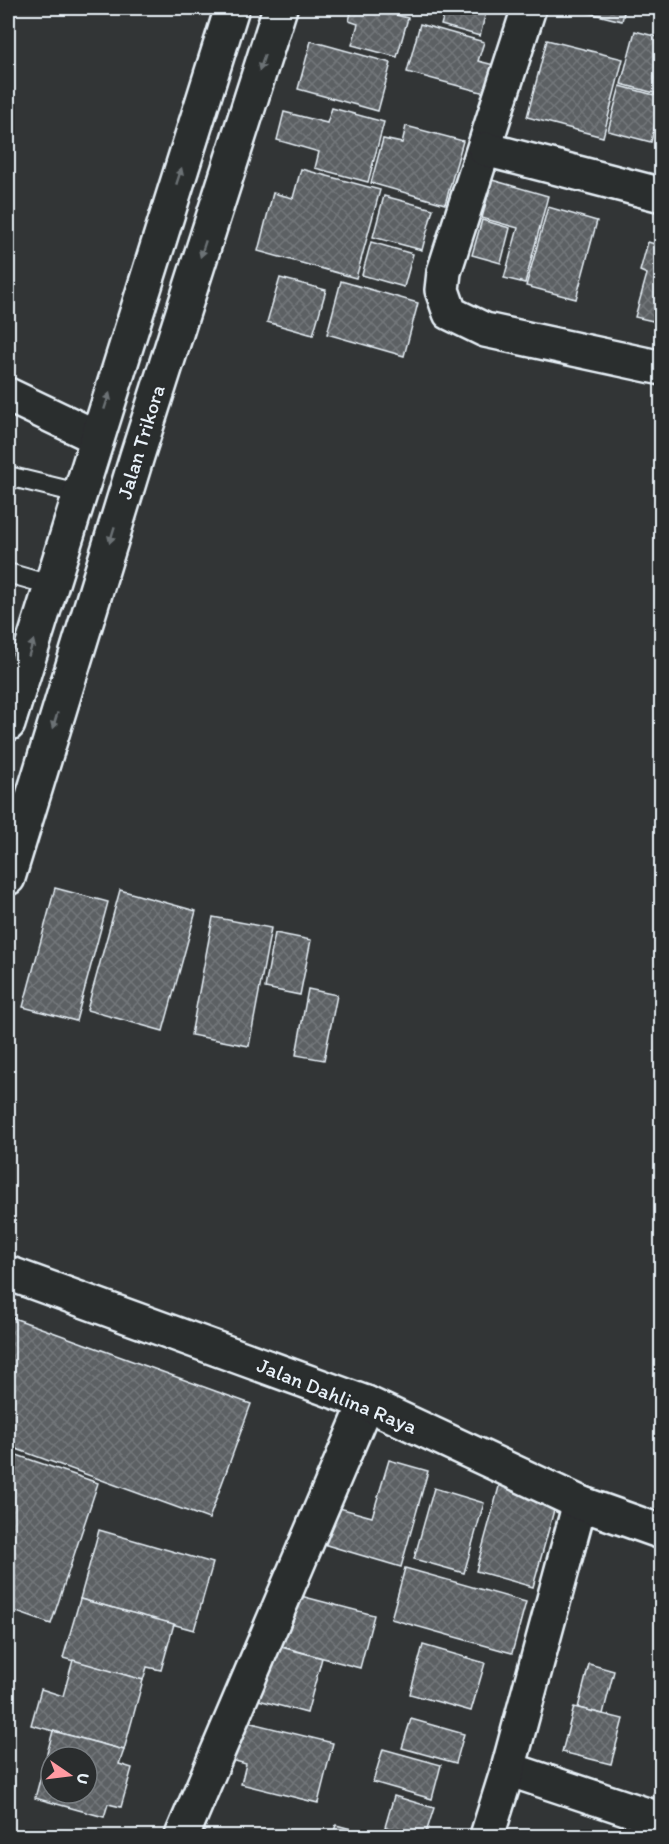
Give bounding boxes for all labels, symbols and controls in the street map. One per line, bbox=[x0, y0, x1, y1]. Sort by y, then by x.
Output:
one-way arrow bbox=[257, 54, 266, 72]
one-way arrow bbox=[175, 167, 184, 185]
one-way arrow bbox=[198, 240, 207, 258]
street label: Jalan Trikora bbox=[111, 382, 170, 502]
one-way arrow bbox=[103, 392, 112, 410]
one-way arrow bbox=[107, 526, 116, 544]
one-way arrow bbox=[27, 639, 36, 657]
one-way arrow bbox=[50, 712, 59, 730]
street label: Jalan Dahlina Raya bbox=[254, 1352, 421, 1439]
north arrow bbox=[39, 1745, 99, 1805]
text: U bbox=[73, 1771, 94, 1786]

